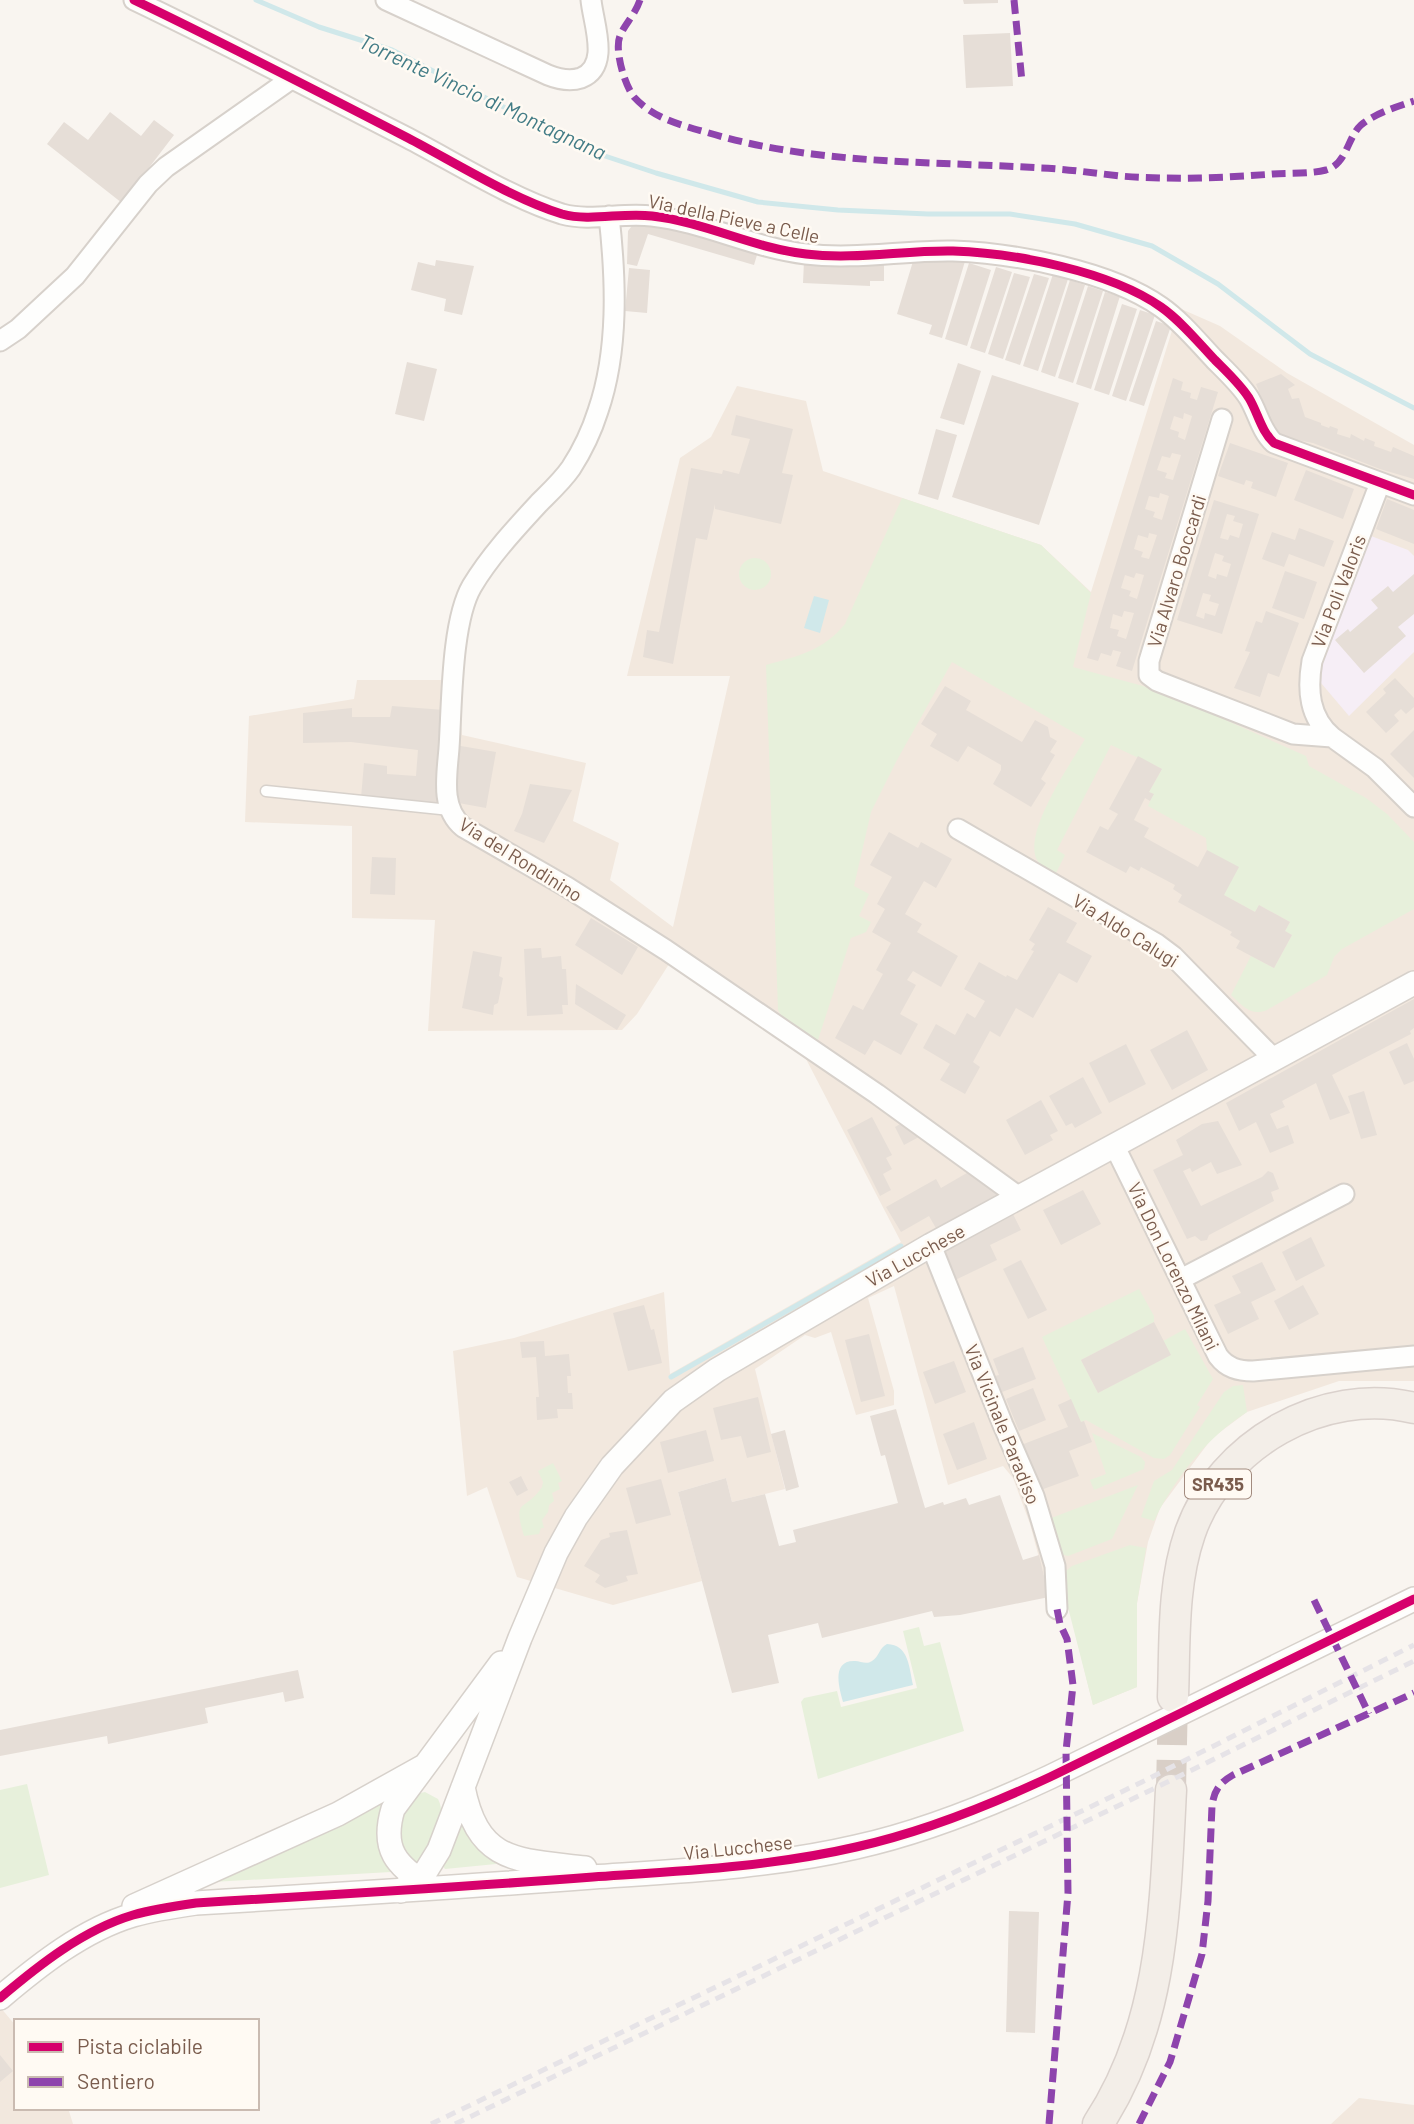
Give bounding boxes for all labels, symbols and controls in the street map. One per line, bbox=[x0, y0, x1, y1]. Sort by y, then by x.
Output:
water label: Torrente Vincio di Montagnana bbox=[356, 28, 610, 164]
street label: Via della Pieve a Celle bbox=[646, 189, 822, 247]
street label: Via Alvaro Boccardi bbox=[1142, 492, 1210, 650]
street label: Via Poli Valoris bbox=[1306, 531, 1370, 651]
street label: Via del Rondinino bbox=[455, 812, 587, 906]
street label: Via Aldo Calugi bbox=[1069, 888, 1183, 972]
street label: Via Don Lorenzo Milani bbox=[1123, 1178, 1225, 1354]
street label: Via Lucchese bbox=[862, 1218, 968, 1292]
street label: Via Vicinale Paradiso bbox=[960, 1341, 1046, 1507]
road number: SR435 bbox=[1185, 1470, 1251, 1498]
street label: Via Lucchese bbox=[682, 1830, 794, 1864]
legend bbox=[14, 2019, 259, 2110]
text: Pista ciclabile bbox=[77, 2033, 203, 2058]
text: Sentiero bbox=[77, 2068, 155, 2093]

